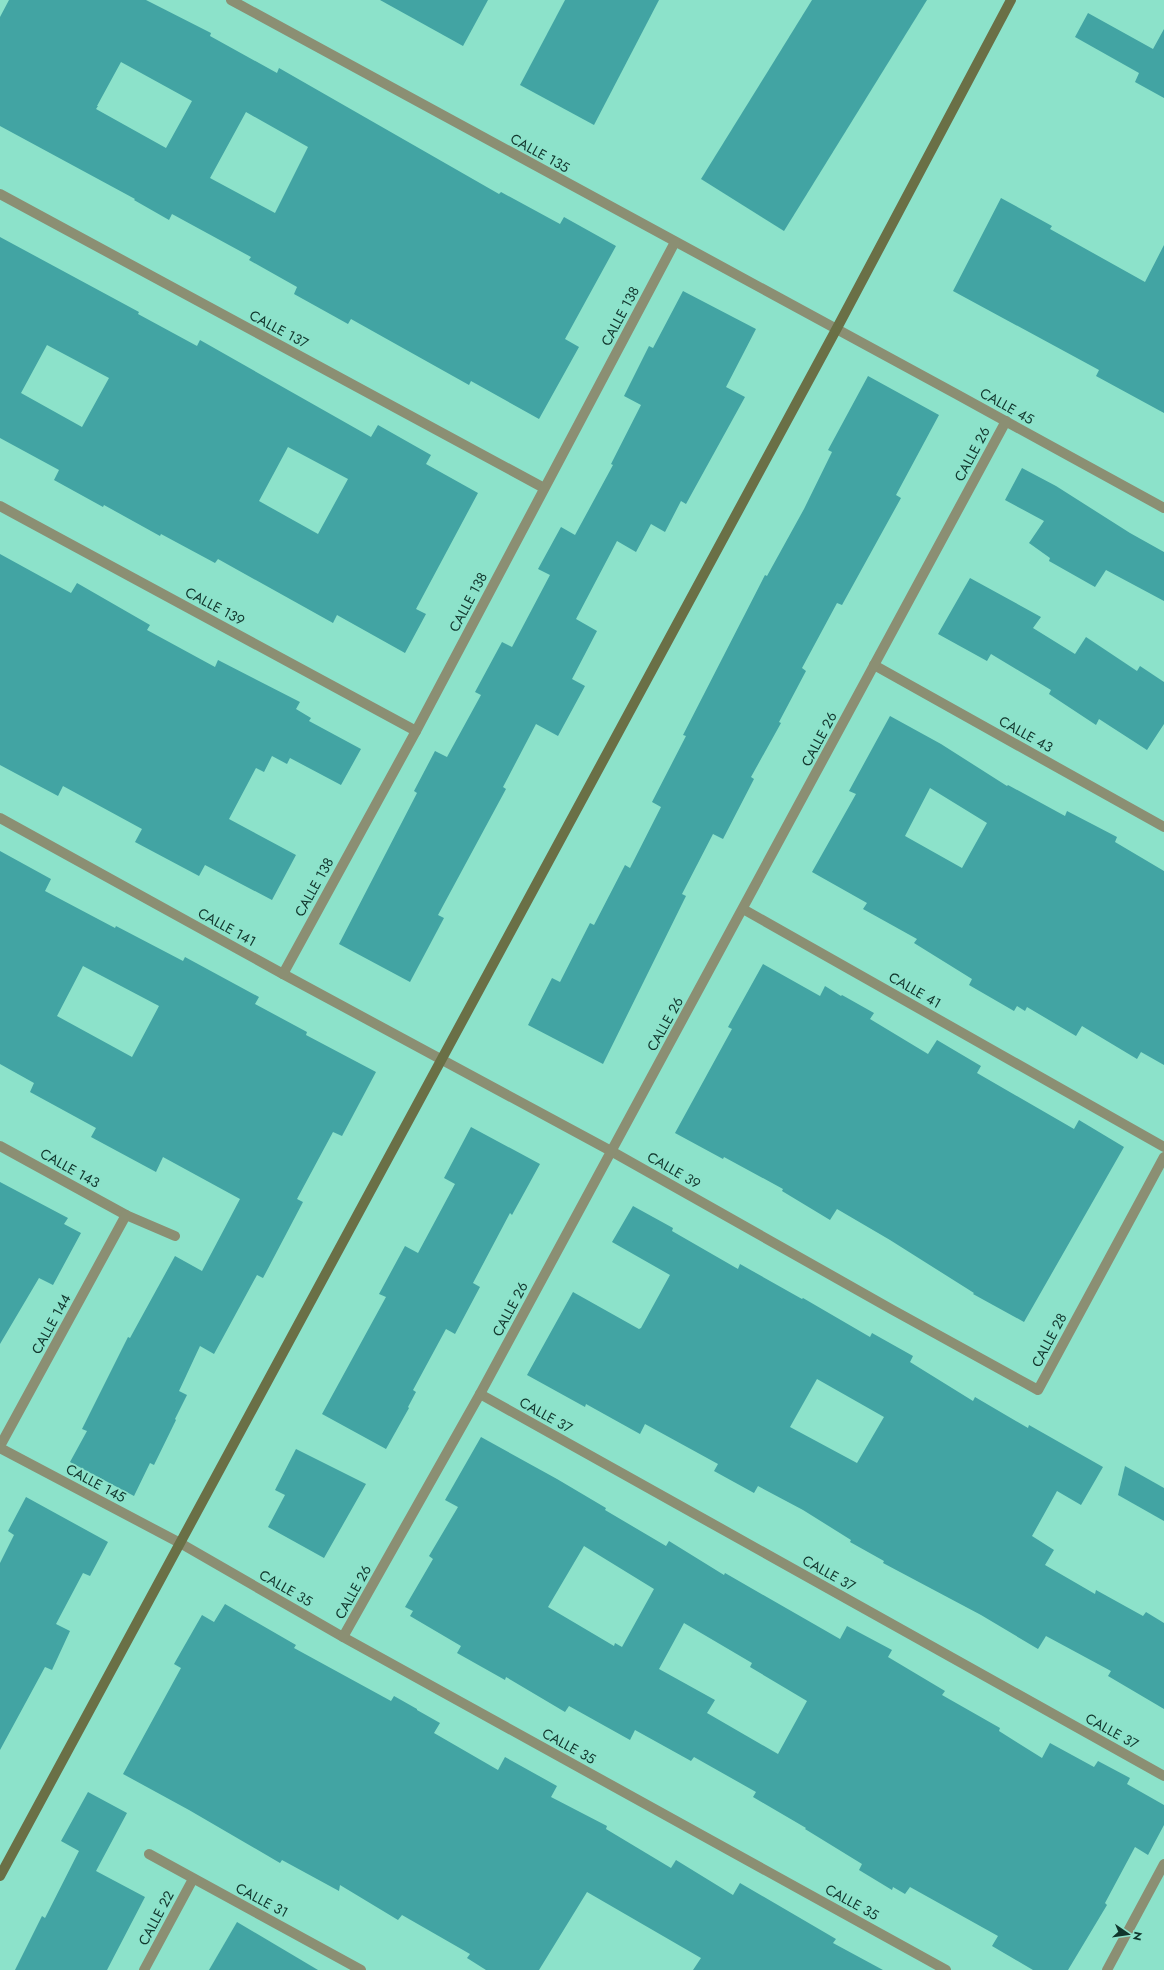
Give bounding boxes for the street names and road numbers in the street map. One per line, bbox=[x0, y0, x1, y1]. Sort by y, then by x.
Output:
street label: CALLE 135 bbox=[507, 129, 573, 178]
street label: CALLE 138 bbox=[596, 283, 644, 349]
street label: CALLE 137 bbox=[246, 305, 313, 353]
street label: CALLE 45 bbox=[976, 383, 1038, 429]
street label: CALLE 26 bbox=[949, 423, 995, 485]
street label: CALLE 138 bbox=[444, 569, 492, 635]
street label: CALLE 139 bbox=[182, 582, 248, 630]
street label: CALLE 26 bbox=[796, 708, 842, 770]
street label: CALLE 43 bbox=[995, 711, 1057, 757]
street label: CALLE 138 bbox=[290, 854, 338, 920]
street label: CALLE 141 bbox=[194, 903, 260, 951]
street label: CALLE 41 bbox=[885, 967, 945, 1013]
street label: CALLE 26 bbox=[642, 993, 688, 1055]
street label: CALLE 143 bbox=[37, 1143, 104, 1193]
street label: CALLE 39 bbox=[644, 1147, 704, 1193]
street label: CALLE 26 bbox=[487, 1278, 533, 1340]
street label: CALLE 144 bbox=[26, 1290, 76, 1358]
street label: CALLE 28 bbox=[1026, 1309, 1072, 1371]
street label: CALLE 37 bbox=[516, 1392, 577, 1438]
street label: CALLE 145 bbox=[62, 1459, 130, 1507]
street label: CALLE 37 bbox=[799, 1550, 860, 1596]
street label: CALLE 26 bbox=[330, 1561, 376, 1623]
street label: CALLE 35 bbox=[256, 1565, 316, 1611]
street label: CALLE 37 bbox=[1082, 1708, 1143, 1754]
street label: CALLE 35 bbox=[538, 1723, 600, 1769]
street label: CALLE 31 bbox=[232, 1878, 292, 1922]
street label: CALLE 35 bbox=[821, 1879, 883, 1925]
street label: CALLE 22 bbox=[133, 1887, 179, 1949]

